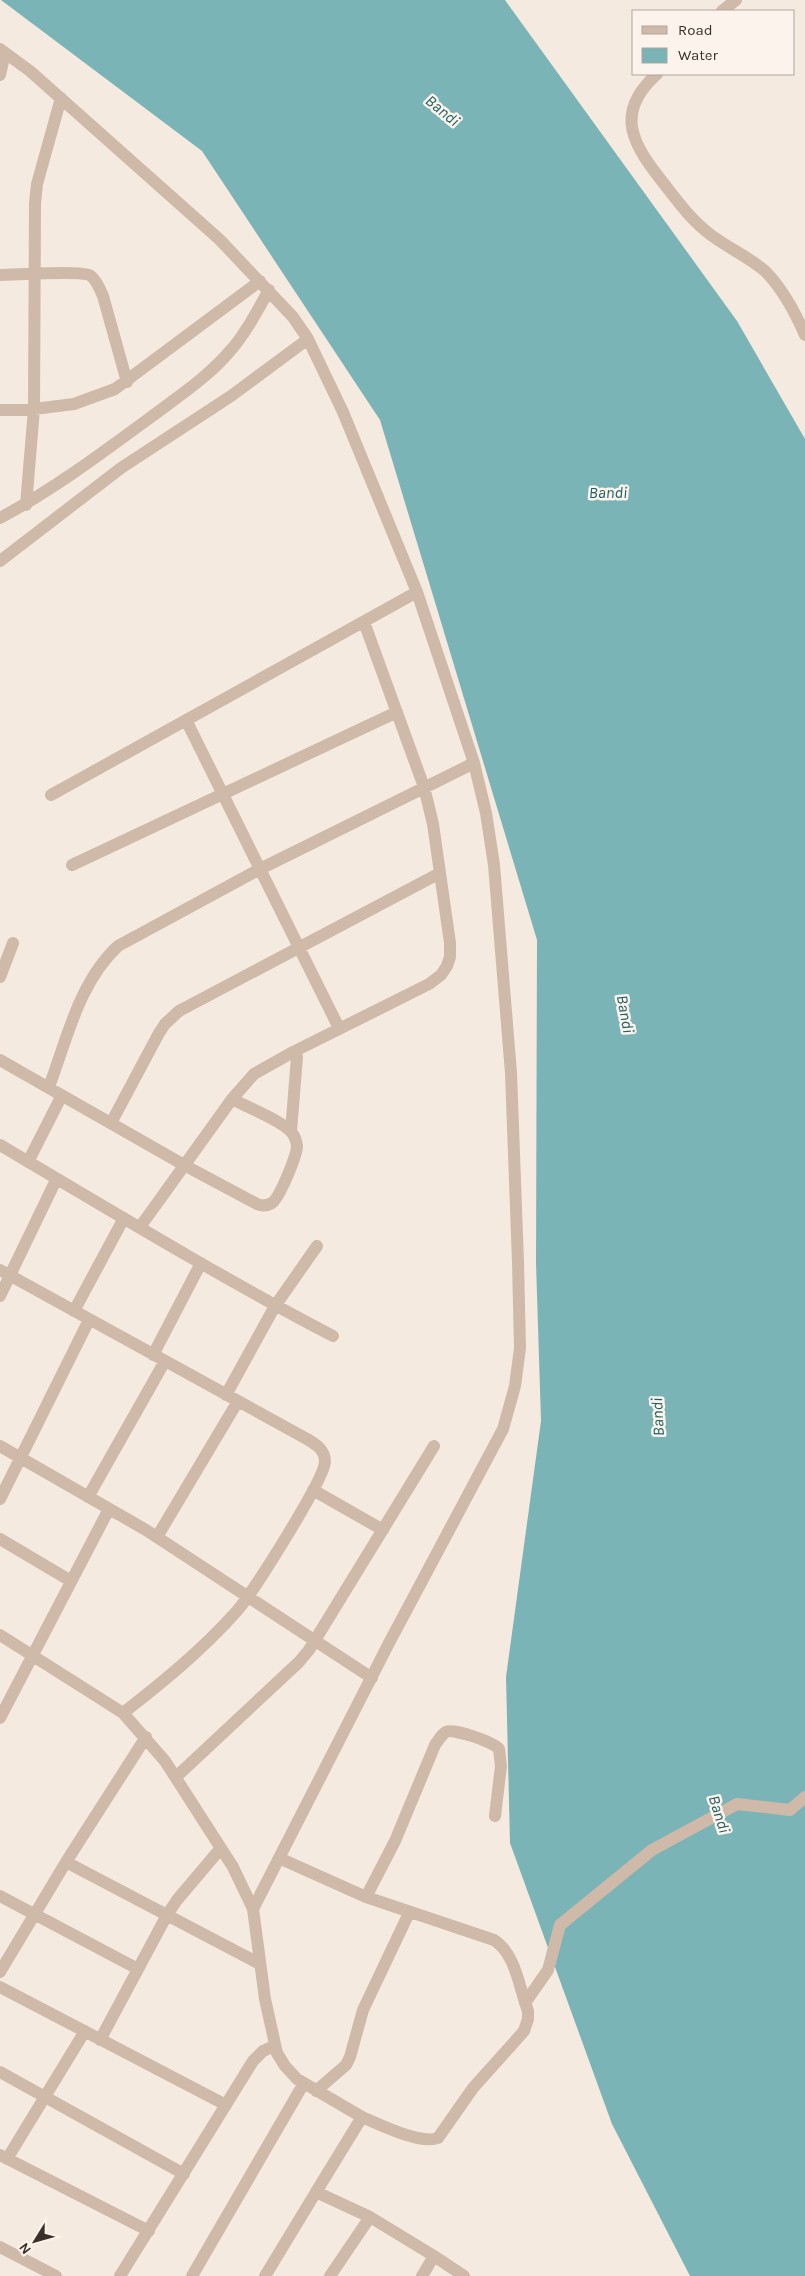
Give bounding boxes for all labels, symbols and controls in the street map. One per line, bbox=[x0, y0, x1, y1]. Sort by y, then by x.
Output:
legend bbox=[632, 10, 795, 75]
text: Road bbox=[678, 21, 713, 39]
text: Water bbox=[678, 46, 719, 64]
water label: Bandi bbox=[422, 91, 464, 130]
water label: Bandi bbox=[589, 483, 627, 502]
water label: Bandi bbox=[613, 993, 638, 1035]
water label: Bandi bbox=[647, 1397, 668, 1437]
water label: Bandi bbox=[705, 1793, 734, 1835]
north arrow bbox=[10, 2216, 60, 2266]
text: N bbox=[15, 2239, 35, 2258]

